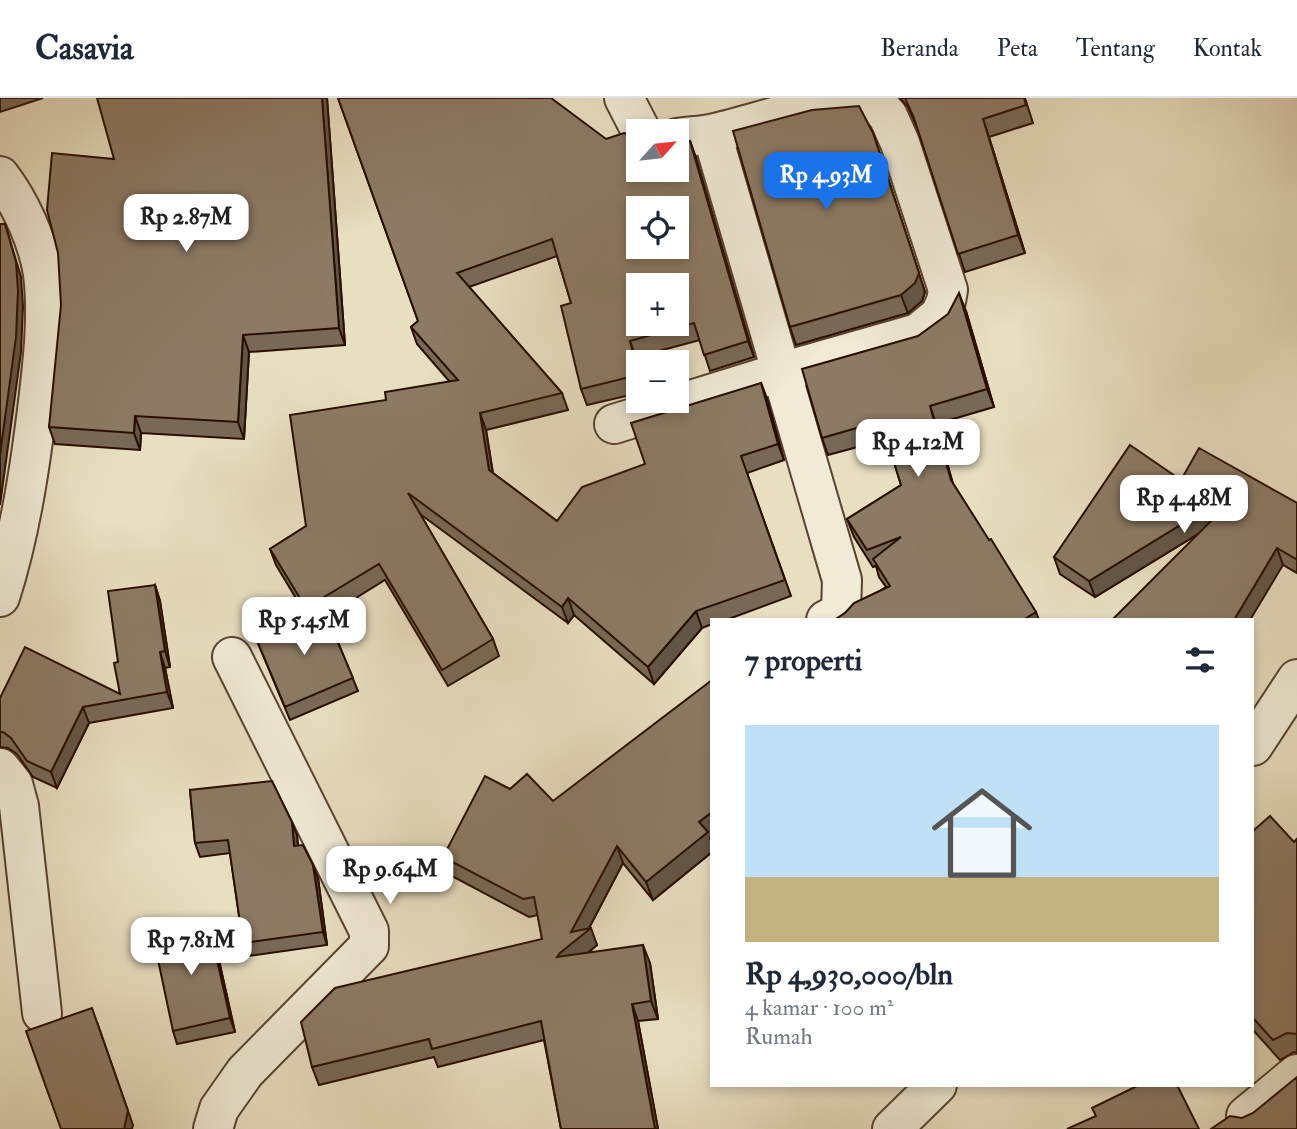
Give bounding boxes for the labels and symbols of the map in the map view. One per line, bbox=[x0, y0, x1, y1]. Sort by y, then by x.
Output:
north arrow bbox=[626, 119, 690, 182]
pin: Rp 4.93M bbox=[754, 152, 898, 212]
pin: Rp 2.87M bbox=[114, 194, 258, 254]
pin: Rp 4.12M bbox=[846, 420, 990, 479]
pin: Rp 4.48M bbox=[1112, 476, 1256, 535]
pin: Rp 5.45M bbox=[232, 598, 376, 657]
pin: Rp 9.64M bbox=[318, 846, 462, 906]
pin: Rp 7.81M bbox=[119, 918, 263, 977]

